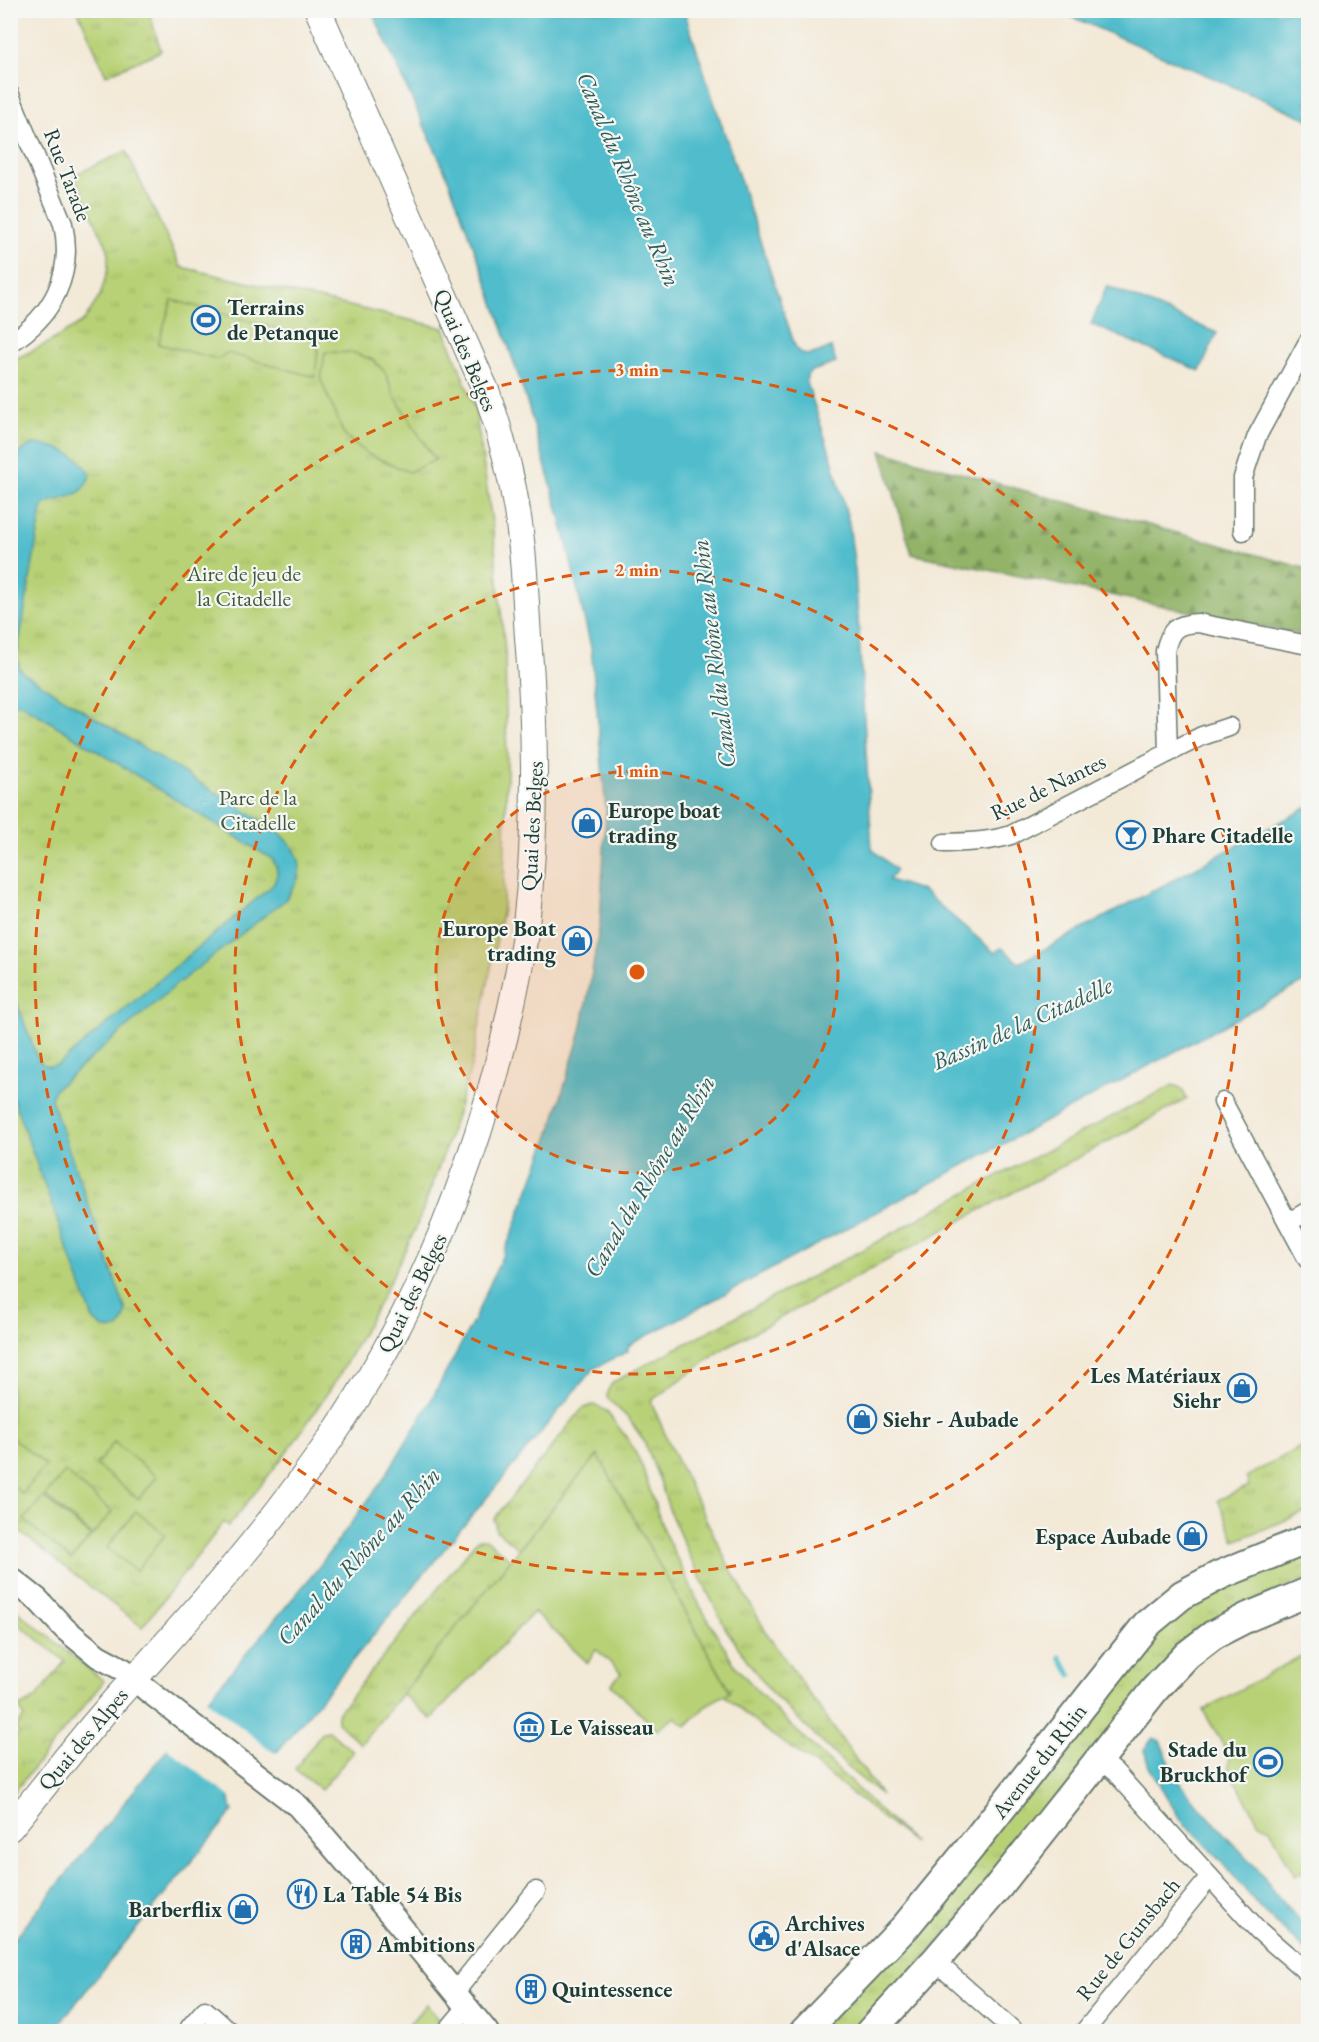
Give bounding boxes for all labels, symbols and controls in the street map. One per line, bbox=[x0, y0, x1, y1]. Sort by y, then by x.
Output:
water label: Canal du Rhône au Rhin bbox=[570, 67, 688, 291]
street label: Rue Tarade bbox=[37, 124, 99, 226]
street label: Quai des Belges bbox=[427, 284, 505, 416]
place label: Terrains de Petanque bbox=[227, 293, 339, 347]
sports icon: Terrains de Petanque bbox=[190, 304, 222, 336]
text: 3 min bbox=[615, 358, 659, 381]
water label: Canal du Rhône au Rhin bbox=[684, 538, 742, 770]
text: 2 min bbox=[615, 558, 659, 581]
park label: Aire de jeu de la Citadelle bbox=[186, 559, 302, 613]
street label: Rue de Nantes bbox=[986, 747, 1110, 827]
text: 1 min bbox=[615, 759, 659, 782]
street label: Quai des Belges bbox=[514, 760, 550, 892]
park label: Parc de la Citadelle bbox=[219, 783, 298, 837]
place label: Europe boat trading bbox=[608, 796, 721, 850]
shop icon: Europe boat trading bbox=[571, 807, 603, 839]
bar icon: Phare Citadelle bbox=[1115, 819, 1147, 851]
place label: Phare Citadelle bbox=[1152, 821, 1293, 850]
place label: Europe Boat trading bbox=[442, 914, 557, 968]
shop icon: Europe Boat trading bbox=[561, 925, 593, 957]
centre of rings bbox=[627, 962, 647, 982]
water label: Bassin de la Citadelle bbox=[926, 969, 1118, 1077]
water label: Canal du Rhône au Rhin bbox=[576, 1069, 722, 1283]
street label: Quai des Belges bbox=[370, 1228, 454, 1358]
place label: Les Matériaux Siehr bbox=[1090, 1361, 1222, 1415]
shop icon: Les Matériaux Siehr bbox=[1226, 1372, 1258, 1404]
shop icon: Siehr - Aubade bbox=[846, 1403, 878, 1435]
place label: Siehr - Aubade bbox=[883, 1405, 1018, 1434]
water label: Canal du Rhône au Rhin bbox=[269, 1460, 447, 1652]
shop icon: Espace Aubade bbox=[1176, 1520, 1208, 1552]
place label: Espace Aubade bbox=[1035, 1522, 1171, 1551]
street label: Quai des Alpes bbox=[31, 1682, 135, 1796]
street label: Avenue du Rhin bbox=[984, 1697, 1093, 1825]
museum icon: Le Vaisseau bbox=[513, 1711, 545, 1743]
place label: Le Vaisseau bbox=[550, 1713, 654, 1742]
place label: Stade du Bruckhof bbox=[1160, 1735, 1250, 1789]
sports icon: Stade du Bruckhof bbox=[1252, 1746, 1284, 1778]
street label: Rue de Gunsbach bbox=[1069, 1871, 1187, 2007]
restaurant icon: La Table 54 Bis bbox=[286, 1878, 318, 1910]
place label: La Table 54 Bis bbox=[323, 1880, 462, 1909]
shop icon: Barberflix bbox=[227, 1893, 259, 1925]
place label: Barberflix bbox=[128, 1895, 222, 1924]
place label: Archives d'Alsace bbox=[784, 1909, 865, 1963]
public building icon: Archives d'Alsace bbox=[748, 1920, 780, 1952]
building icon: Ambitions bbox=[340, 1928, 372, 1960]
place label: Ambitions bbox=[376, 1930, 475, 1959]
building icon: Quintessence bbox=[515, 1973, 547, 2005]
place label: Quintessence bbox=[552, 1975, 672, 2004]

